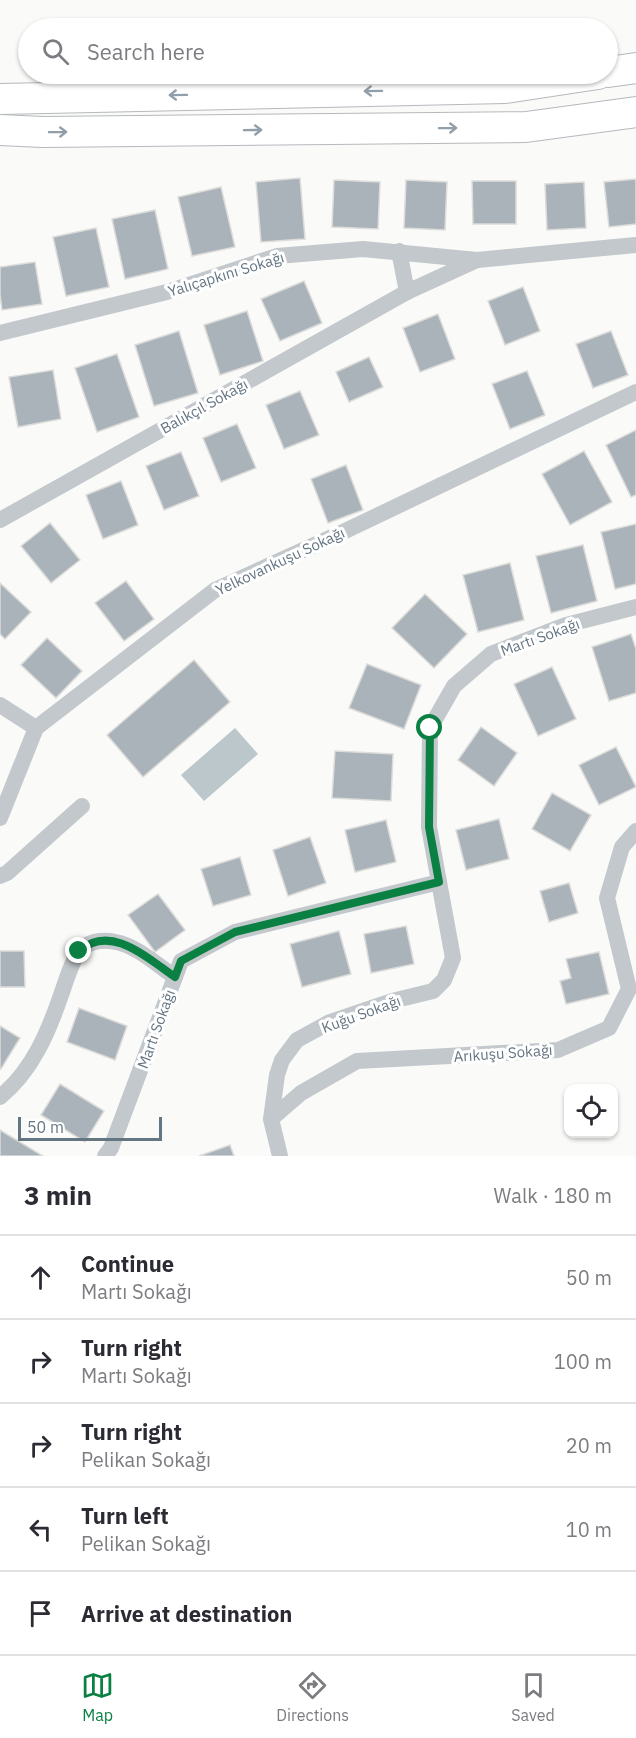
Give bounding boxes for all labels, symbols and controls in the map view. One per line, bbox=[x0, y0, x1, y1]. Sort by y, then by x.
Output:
search box bbox=[18, 18, 618, 84]
icon: search bbox=[39, 35, 72, 68]
text: Search here bbox=[87, 37, 205, 66]
one-way arrow bbox=[364, 85, 384, 97]
one-way arrow bbox=[169, 90, 189, 101]
one-way arrow bbox=[438, 122, 458, 134]
one-way arrow bbox=[243, 124, 263, 136]
one-way arrow bbox=[48, 126, 68, 138]
street label: Yalıçapkını Sokağı bbox=[166, 247, 286, 301]
street label: Balıkçıl Sokağı bbox=[157, 374, 251, 438]
street label: Yelkovankuşu Sokağı bbox=[212, 523, 348, 599]
street label: Martı Sokağı bbox=[498, 614, 582, 660]
route start bbox=[416, 714, 442, 740]
route end bbox=[65, 937, 91, 963]
street label: Martı Sokağı bbox=[133, 987, 179, 1071]
street label: Kuğu Sokağı bbox=[319, 991, 403, 1037]
street label: Arıkuşu Sokağı bbox=[453, 1040, 553, 1066]
map controls bbox=[564, 1084, 618, 1138]
button: locate bbox=[564, 1084, 618, 1138]
scale bar bbox=[18, 1114, 162, 1142]
text: 50 m bbox=[27, 1117, 64, 1137]
text: 3 min bbox=[24, 1178, 92, 1212]
text: Walk · 180 m bbox=[494, 1182, 612, 1209]
text: Continue bbox=[81, 1249, 174, 1278]
icon: ahead bbox=[24, 1261, 57, 1294]
text: 50 m bbox=[566, 1264, 612, 1291]
text: Martı Sokağı bbox=[81, 1278, 192, 1305]
text: Turn right bbox=[81, 1333, 182, 1362]
icon: right bbox=[24, 1345, 57, 1378]
text: 100 m bbox=[554, 1348, 612, 1375]
text: Martı Sokağı bbox=[81, 1362, 192, 1389]
text: Turn right bbox=[81, 1417, 182, 1446]
icon: right bbox=[24, 1429, 57, 1462]
text: 20 m bbox=[566, 1432, 612, 1459]
text: Pelikan Sokağı bbox=[81, 1446, 211, 1473]
text: Turn left bbox=[81, 1501, 169, 1530]
icon: left bbox=[24, 1513, 57, 1546]
text: 10 m bbox=[566, 1516, 612, 1543]
text: Pelikan Sokağı bbox=[81, 1530, 211, 1557]
icon: arrive bbox=[24, 1597, 57, 1630]
text: Arrive at destination bbox=[81, 1599, 292, 1628]
tab: Map bbox=[81, 1669, 114, 1725]
tab: Directions bbox=[276, 1669, 349, 1725]
tab: Saved bbox=[511, 1669, 555, 1725]

